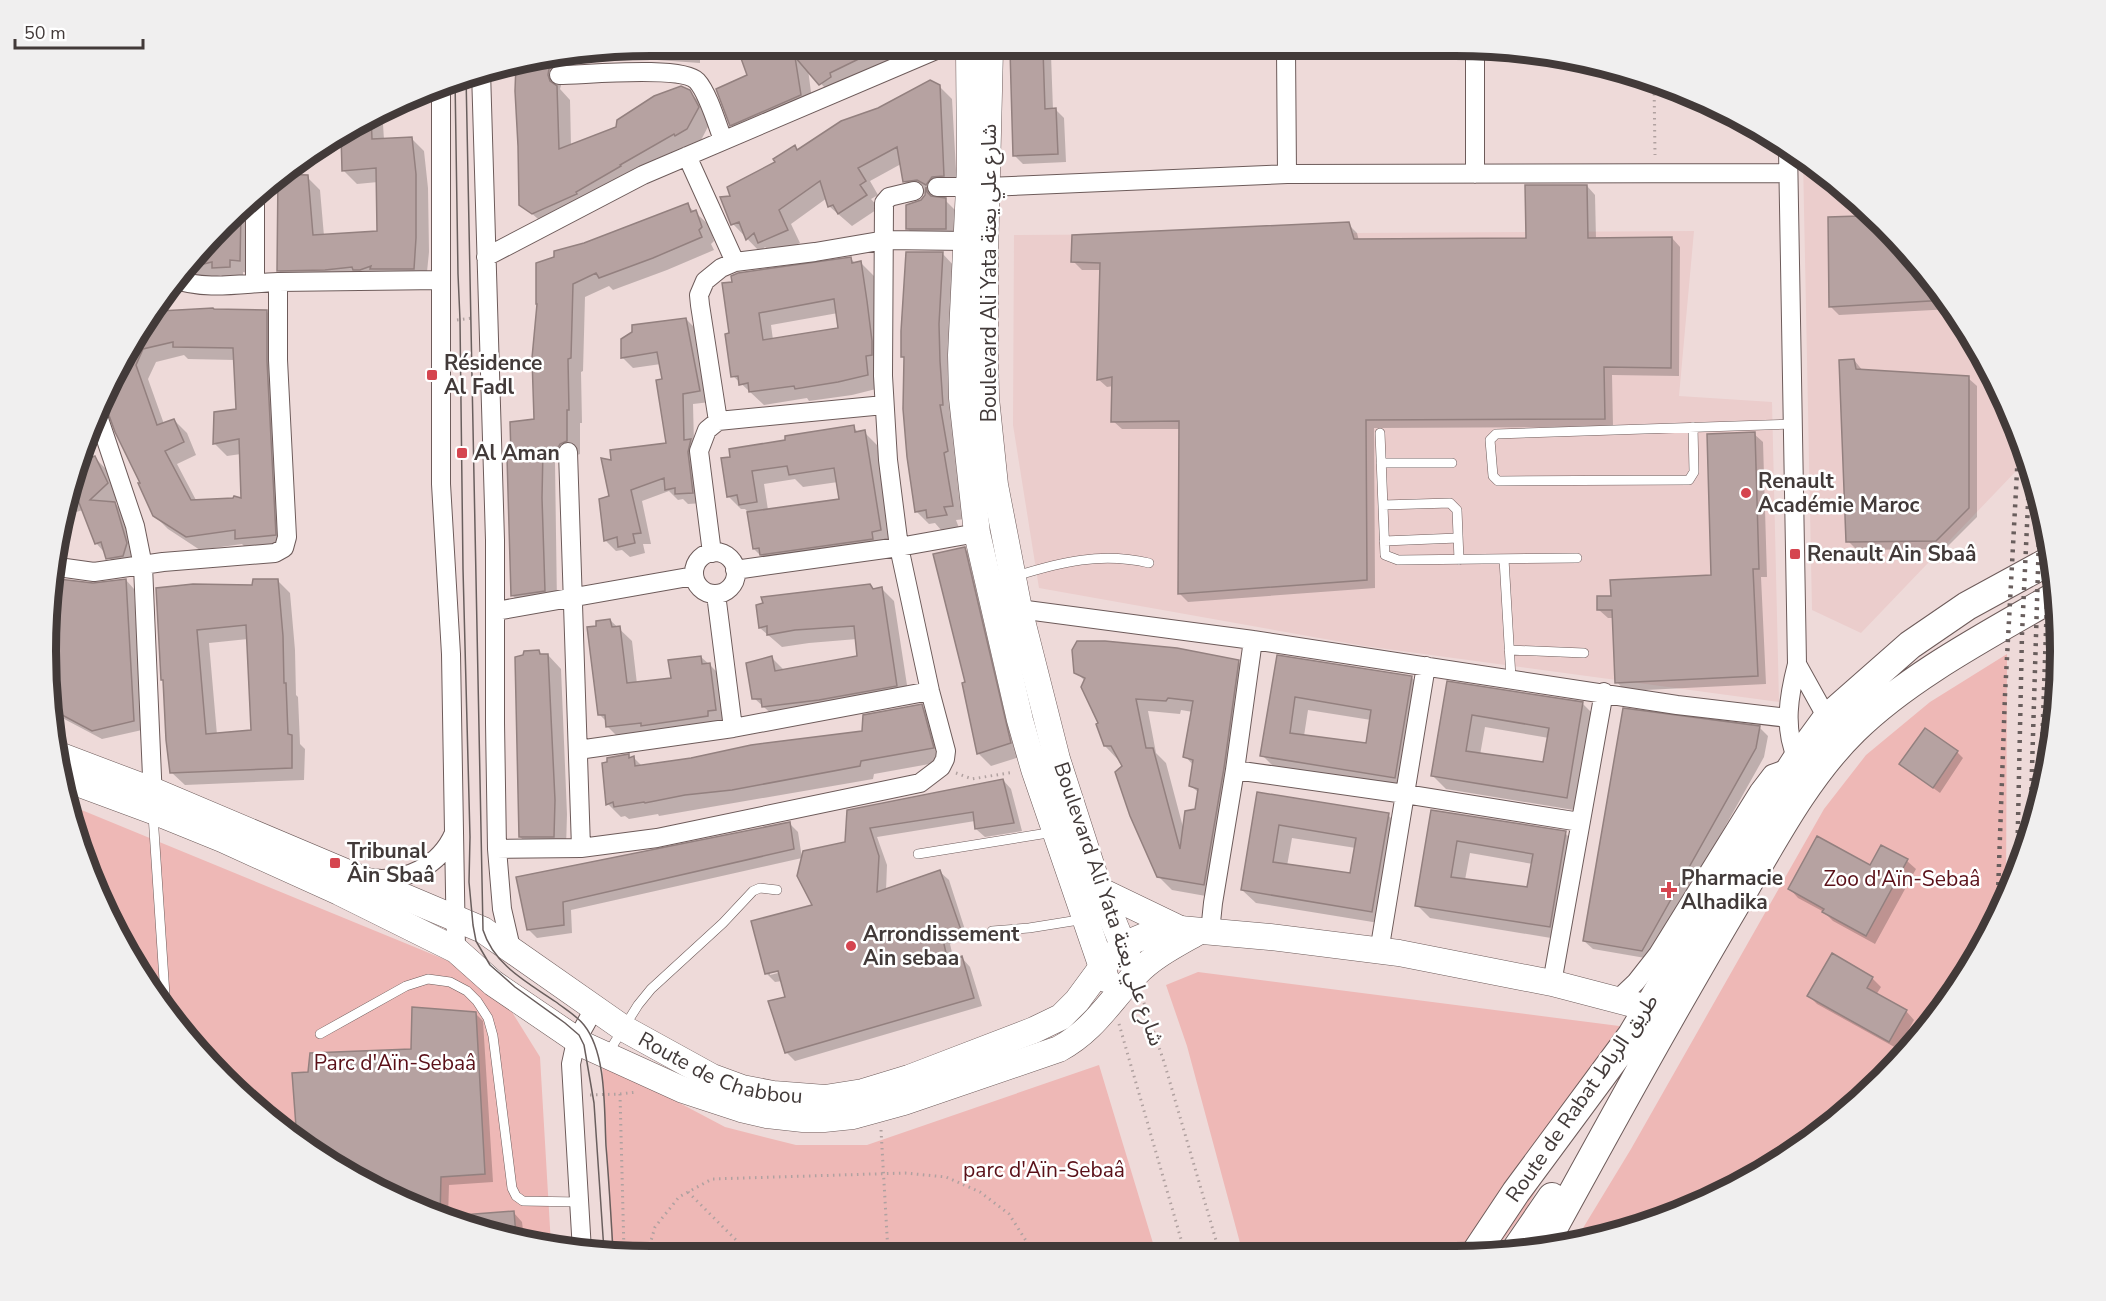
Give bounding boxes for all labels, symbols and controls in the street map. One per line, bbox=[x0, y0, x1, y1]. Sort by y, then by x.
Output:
scale bar bbox=[15, 12, 142, 50]
text: 50 m bbox=[24, 21, 66, 45]
street label: Boulevard Ali Yata شارع علي يعتة bbox=[975, 124, 1005, 422]
place label: Résidence Al Fadl bbox=[444, 349, 542, 401]
marker: Résidence Al Fadl bbox=[425, 368, 439, 382]
place label: Al Aman bbox=[474, 439, 560, 467]
marker: Al Aman bbox=[455, 446, 469, 460]
place label: Renault Académie Maroc bbox=[1758, 467, 1920, 519]
marker: Renault Académie Maroc bbox=[1739, 486, 1753, 500]
place label: Renault Ain Sbaâ bbox=[1807, 540, 1976, 568]
marker: Renault Ain Sbaâ bbox=[1788, 547, 1802, 561]
street label: Boulevard Ali Yata شارع علي يعتة bbox=[1045, 758, 1171, 1050]
place label: Tribunal Âin Sbaâ bbox=[347, 837, 435, 889]
marker: Tribunal Âin Sbaâ bbox=[328, 856, 342, 870]
place label: Pharmacie Alhadika bbox=[1681, 864, 1783, 916]
park label: Zoo d'Aïn-Sebaâ bbox=[1824, 865, 1980, 893]
marker: Pharmacie Alhadika bbox=[1662, 883, 1676, 897]
place label: Arrondissement Ain sebaa bbox=[863, 920, 1020, 972]
marker: Arrondissement Ain sebaa bbox=[844, 939, 858, 953]
street label: Route de Rabat طريق الرباط bbox=[1499, 988, 1665, 1208]
street label: Route de Chabbou bbox=[633, 1025, 804, 1110]
park label: Parc d'Aïn-Sebaâ bbox=[314, 1049, 476, 1077]
park label: parc d'Aïn-Sebaâ bbox=[963, 1156, 1125, 1184]

